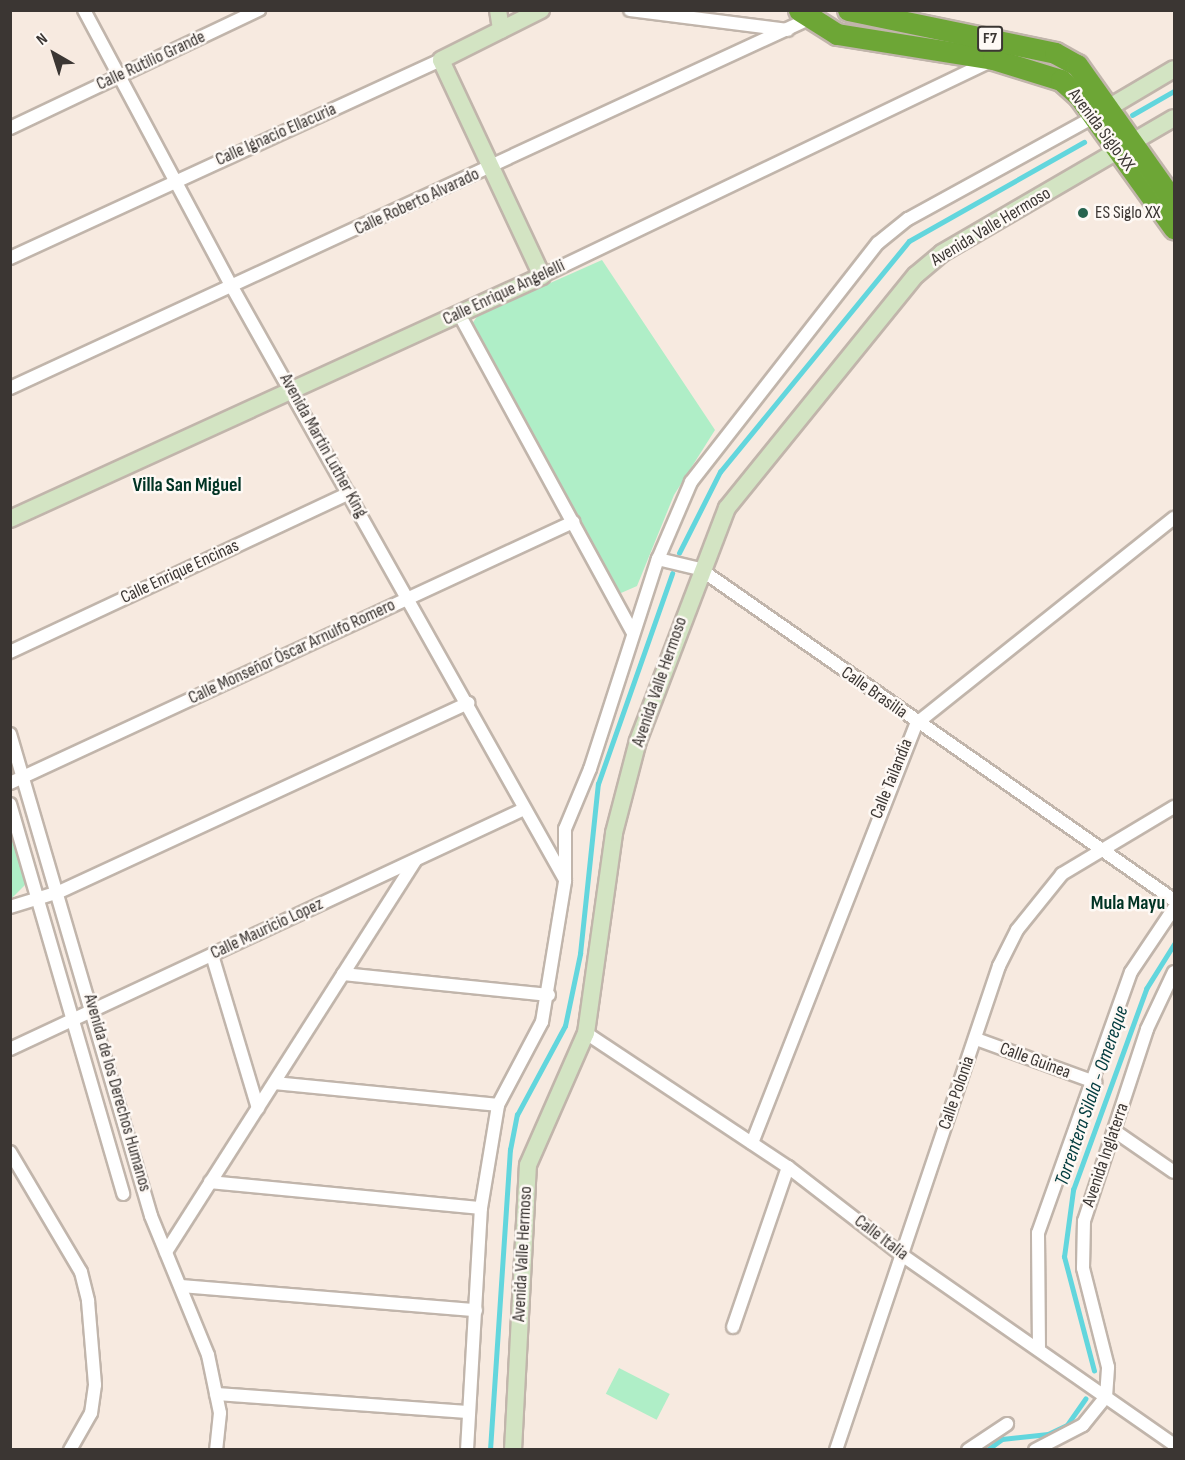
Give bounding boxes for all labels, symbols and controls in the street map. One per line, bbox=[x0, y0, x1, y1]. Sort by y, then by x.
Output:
north arrow bbox=[24, 24, 84, 84]
street label: Calle Rutilio Grande bbox=[93, 26, 209, 96]
road number: F7 bbox=[976, 26, 1004, 52]
text: N bbox=[33, 30, 52, 50]
street label: Avenida Siglo XX bbox=[1063, 85, 1139, 175]
street label: Calle Ignacio Ellacuria bbox=[212, 99, 340, 171]
street label: Calle Roberto Alvarado bbox=[351, 164, 483, 240]
street label: Avenida Valle Hermoso bbox=[927, 183, 1055, 271]
place label: ES Siglo XX bbox=[1095, 202, 1160, 224]
marker: ES Siglo XX bbox=[1076, 206, 1090, 220]
street label: Calle Enrique Angelelli bbox=[440, 255, 568, 331]
street label: Avenida Martin Luther King bbox=[274, 370, 372, 522]
district label: Villa San Miguel bbox=[133, 473, 241, 497]
street label: Calle Enrique Encinas bbox=[118, 535, 242, 609]
street label: Calle Monseñor Óscar Arnulfo Romero bbox=[185, 594, 399, 710]
street label: Avenida Valle Hermoso bbox=[628, 614, 692, 750]
street label: Calle Brasilia bbox=[837, 662, 911, 724]
street label: Calle Tailandia bbox=[866, 736, 918, 822]
district label: Mula Mayu bbox=[1091, 891, 1165, 915]
street label: Calle Mauricio Lopez bbox=[207, 893, 327, 965]
street label: Avenida de los Derechos Humanos bbox=[78, 992, 156, 1194]
water label: Torrentera Silala - Omereque bbox=[1050, 1003, 1134, 1189]
street label: Calle Guinea bbox=[997, 1038, 1073, 1084]
street label: Calle Polonia bbox=[934, 1054, 980, 1132]
street label: Avenida Inglaterra bbox=[1078, 1100, 1134, 1210]
street label: Avenida Valle Hermoso bbox=[509, 1186, 537, 1322]
street label: Calle Italia bbox=[850, 1211, 912, 1265]

